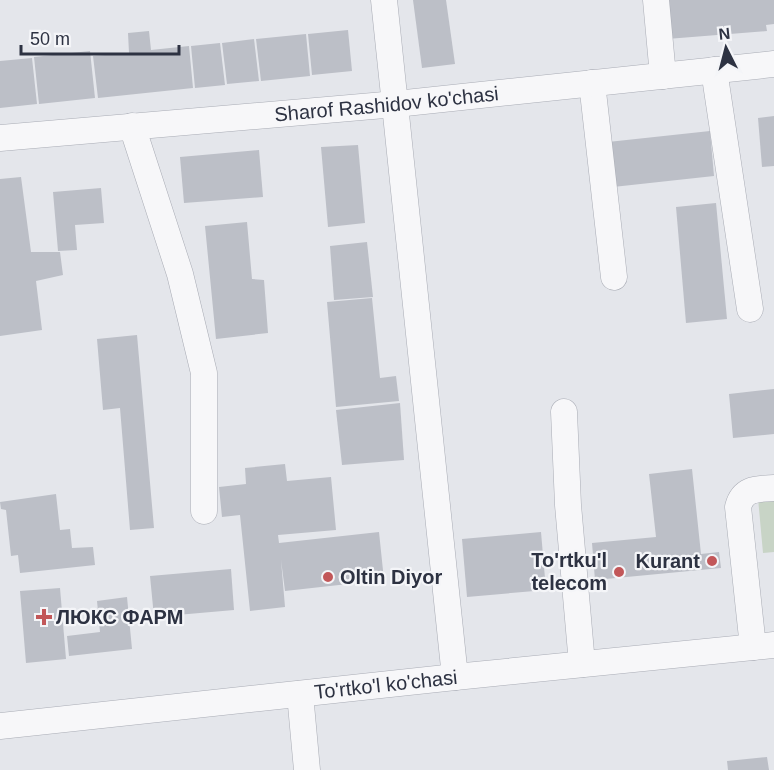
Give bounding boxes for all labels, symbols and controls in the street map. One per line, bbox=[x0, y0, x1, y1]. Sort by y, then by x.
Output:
scale bar bbox=[21, 18, 178, 56]
north arrow bbox=[696, 18, 756, 78]
text: N bbox=[718, 25, 731, 43]
text: 50 m bbox=[30, 29, 70, 49]
street label: Sharof Rashidov ko'chasi bbox=[273, 82, 500, 125]
place label: To'rtku'l telecom bbox=[531, 549, 607, 594]
place label: Kurant bbox=[636, 550, 700, 572]
marker: Kurant bbox=[705, 554, 719, 568]
marker: To'rtku'l telecom bbox=[612, 565, 626, 579]
place label: Oltin Diyor bbox=[340, 566, 442, 588]
marker: Oltin Diyor bbox=[321, 570, 335, 584]
place label: ЛЮКС ФАРМ bbox=[56, 606, 183, 628]
marker: ЛЮКС ФАРМ bbox=[37, 610, 51, 624]
street label: To'rtko'l ko'chasi bbox=[313, 666, 458, 703]

